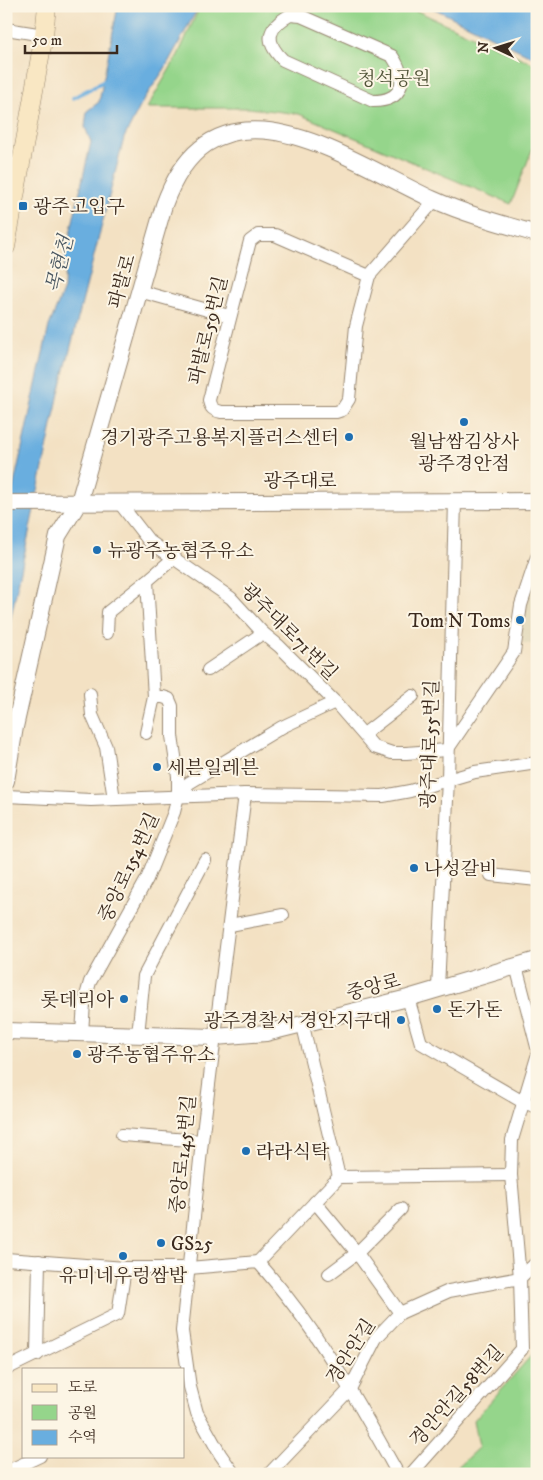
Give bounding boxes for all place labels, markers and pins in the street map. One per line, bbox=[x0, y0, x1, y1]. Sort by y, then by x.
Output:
place label: 광주고입구 bbox=[33, 196, 125, 219]
marker: 광주고입구 bbox=[17, 200, 29, 212]
marker: 월남쌈김상사 광주경안점 bbox=[458, 416, 470, 428]
place label: 경기광주고용복지플러스센터 bbox=[100, 427, 339, 450]
marker: 경기광주고용복지플러스센터 bbox=[343, 431, 355, 443]
place label: 월남쌈김상사 광주경안점 bbox=[409, 431, 520, 476]
place label: 뉴광주농협주유소 bbox=[107, 540, 254, 563]
marker: 뉴광주농협주유소 bbox=[91, 544, 103, 556]
place label: Tom N Toms bbox=[408, 610, 510, 633]
marker: Tom N Toms bbox=[514, 614, 526, 626]
place label: 세븐일레븐 bbox=[167, 757, 259, 780]
marker: 세븐일레븐 bbox=[151, 761, 163, 773]
place label: 나성갈비 bbox=[424, 858, 497, 881]
marker: 나성갈비 bbox=[408, 862, 420, 874]
place label: 롯데리아 bbox=[41, 989, 115, 1012]
marker: 롯데리아 bbox=[118, 993, 130, 1005]
place label: 돈가돈 bbox=[447, 999, 503, 1022]
marker: 돈가돈 bbox=[431, 1003, 443, 1015]
place label: 광주경찰서 경안지구대 bbox=[203, 1010, 391, 1033]
marker: 광주경찰서 경안지구대 bbox=[395, 1014, 407, 1026]
place label: 광주농협주유소 bbox=[87, 1044, 215, 1067]
marker: 광주농협주유소 bbox=[71, 1048, 83, 1060]
place label: 라라식탁 bbox=[256, 1141, 330, 1164]
marker: 라라식탁 bbox=[240, 1145, 252, 1157]
place label: GS25 bbox=[171, 1233, 213, 1256]
marker: GS25 bbox=[155, 1237, 167, 1249]
marker: 유미네우렁쌈밥 bbox=[117, 1250, 129, 1262]
place label: 유미네우렁쌈밥 bbox=[59, 1265, 188, 1288]

